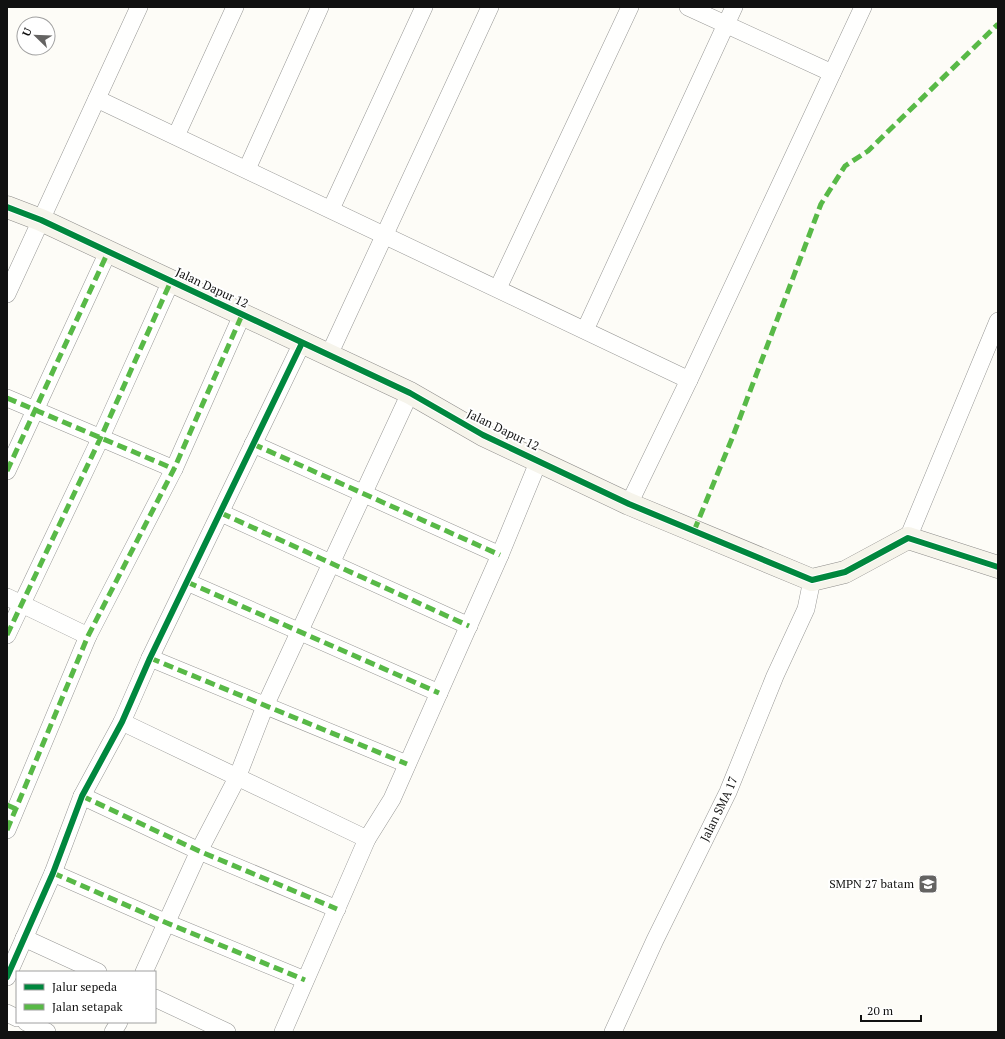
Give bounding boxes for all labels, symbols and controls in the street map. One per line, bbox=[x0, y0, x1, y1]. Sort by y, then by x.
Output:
north arrow bbox=[16, 16, 56, 56]
text: U bbox=[19, 26, 35, 38]
street label: Jalan Dapur 12 bbox=[174, 264, 251, 311]
street label: Jalan Dapur 12 bbox=[465, 406, 542, 453]
street label: Jalan SMA 17 bbox=[697, 774, 741, 844]
school or university icon: SMPN 27 batam bbox=[917, 873, 939, 895]
place label: SMPN 27 batam bbox=[829, 876, 915, 891]
legend bbox=[16, 971, 156, 1023]
text: Jalur sepeda bbox=[52, 979, 117, 994]
scale bar bbox=[861, 997, 921, 1023]
text: Jalan setapak bbox=[52, 999, 123, 1014]
text: 20 m bbox=[867, 1003, 894, 1018]

